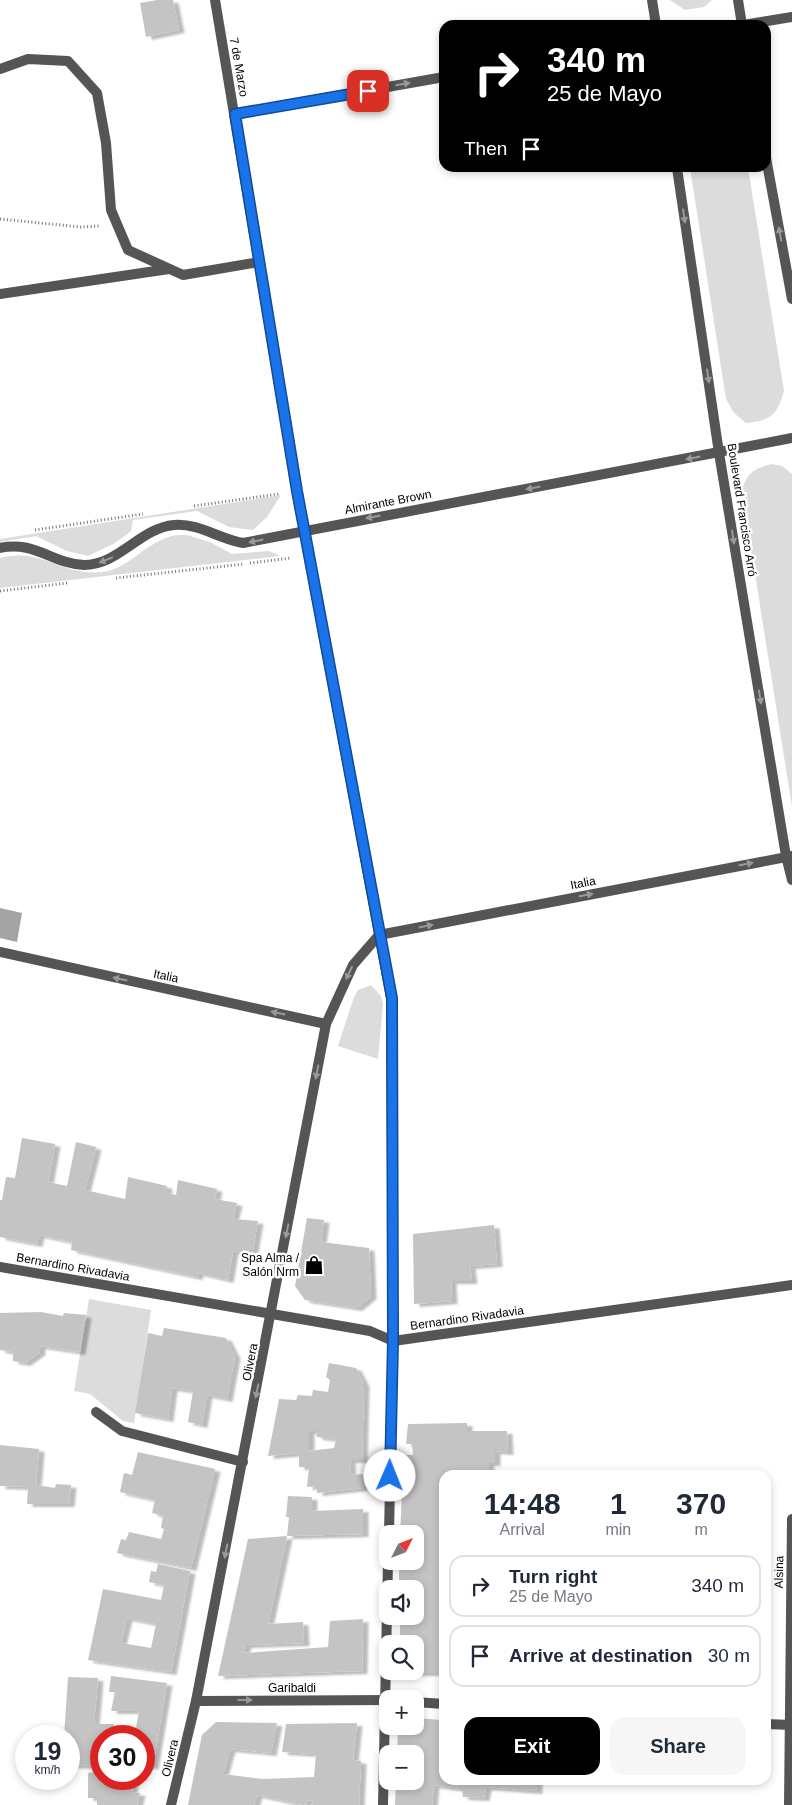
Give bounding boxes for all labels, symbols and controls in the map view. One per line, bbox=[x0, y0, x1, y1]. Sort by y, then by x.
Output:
street label: 7 de Marzo bbox=[227, 36, 251, 98]
icon: right bbox=[464, 40, 529, 105]
text: 340 m bbox=[547, 40, 646, 79]
pin bbox=[347, 70, 389, 112]
icon: arrive bbox=[354, 77, 382, 105]
one-way arrow bbox=[396, 80, 412, 88]
text: 25 de Mayo bbox=[547, 81, 662, 106]
icon: arrive bbox=[517, 135, 545, 163]
text: Then bbox=[464, 138, 507, 159]
one-way arrow bbox=[681, 208, 689, 224]
one-way arrow bbox=[776, 225, 784, 241]
one-way arrow bbox=[704, 369, 712, 385]
street label: Boulevard Francisco Arró bbox=[725, 442, 760, 578]
one-way arrow bbox=[685, 454, 700, 462]
one-way arrow bbox=[525, 484, 541, 492]
street label: Almirante Brown bbox=[343, 487, 433, 517]
one-way arrow bbox=[365, 514, 381, 522]
one-way arrow bbox=[730, 529, 738, 545]
one-way arrow bbox=[248, 537, 264, 545]
one-way arrow bbox=[99, 556, 113, 564]
one-way arrow bbox=[756, 690, 764, 706]
one-way arrow bbox=[738, 860, 754, 868]
street label: Italia bbox=[569, 874, 597, 892]
one-way arrow bbox=[578, 891, 594, 899]
one-way arrow bbox=[419, 922, 434, 930]
one-way arrow bbox=[345, 966, 353, 980]
street label: Italia bbox=[152, 967, 180, 986]
one-way arrow bbox=[111, 974, 127, 982]
one-way arrow bbox=[271, 1009, 286, 1017]
one-way arrow bbox=[313, 1064, 321, 1079]
one-way arrow bbox=[283, 1224, 291, 1240]
street label: Bernardino Rivadavia bbox=[15, 1250, 131, 1284]
place label: Spa Alma / Salón Nrm bbox=[241, 1251, 300, 1279]
shop icon: Spa Alma / Salón Nrm bbox=[303, 1254, 325, 1276]
street label: Bernardino Rivadavia bbox=[409, 1303, 525, 1333]
street label: Olivera bbox=[240, 1342, 261, 1382]
one-way arrow bbox=[253, 1383, 261, 1399]
position arrow bbox=[363, 1449, 415, 1501]
text: 14:48 bbox=[484, 1487, 561, 1520]
text: 1 bbox=[610, 1487, 627, 1520]
text: 370 bbox=[676, 1487, 726, 1520]
text: Arrival bbox=[500, 1521, 545, 1538]
text: min bbox=[605, 1521, 631, 1538]
text: m bbox=[694, 1521, 708, 1538]
north arrow bbox=[379, 1525, 424, 1570]
map controls bbox=[379, 1525, 424, 1790]
one-way arrow bbox=[221, 1543, 229, 1559]
street label: Alsina bbox=[772, 1555, 786, 1588]
text: Turn right bbox=[509, 1566, 597, 1587]
icon: right bbox=[466, 1572, 494, 1600]
text: 340 m bbox=[691, 1575, 744, 1596]
button: sound bbox=[379, 1580, 424, 1625]
text: 25 de Mayo bbox=[509, 1588, 593, 1605]
button: search bbox=[379, 1635, 424, 1680]
icon: arrive bbox=[466, 1642, 494, 1670]
text: Arrive at destination bbox=[509, 1645, 693, 1666]
text: 30 m bbox=[708, 1645, 750, 1666]
street label: Garibaldi bbox=[268, 1681, 316, 1695]
button: + bbox=[379, 1690, 424, 1735]
one-way arrow bbox=[237, 1696, 253, 1704]
button: Exit bbox=[464, 1717, 600, 1775]
button: Share bbox=[610, 1717, 746, 1775]
speed limit sign: 30 bbox=[90, 1725, 155, 1790]
text: 19 bbox=[34, 1737, 61, 1765]
street label: Olivera bbox=[159, 1738, 181, 1778]
button: − bbox=[379, 1745, 424, 1790]
text: km/h bbox=[34, 1763, 61, 1777]

